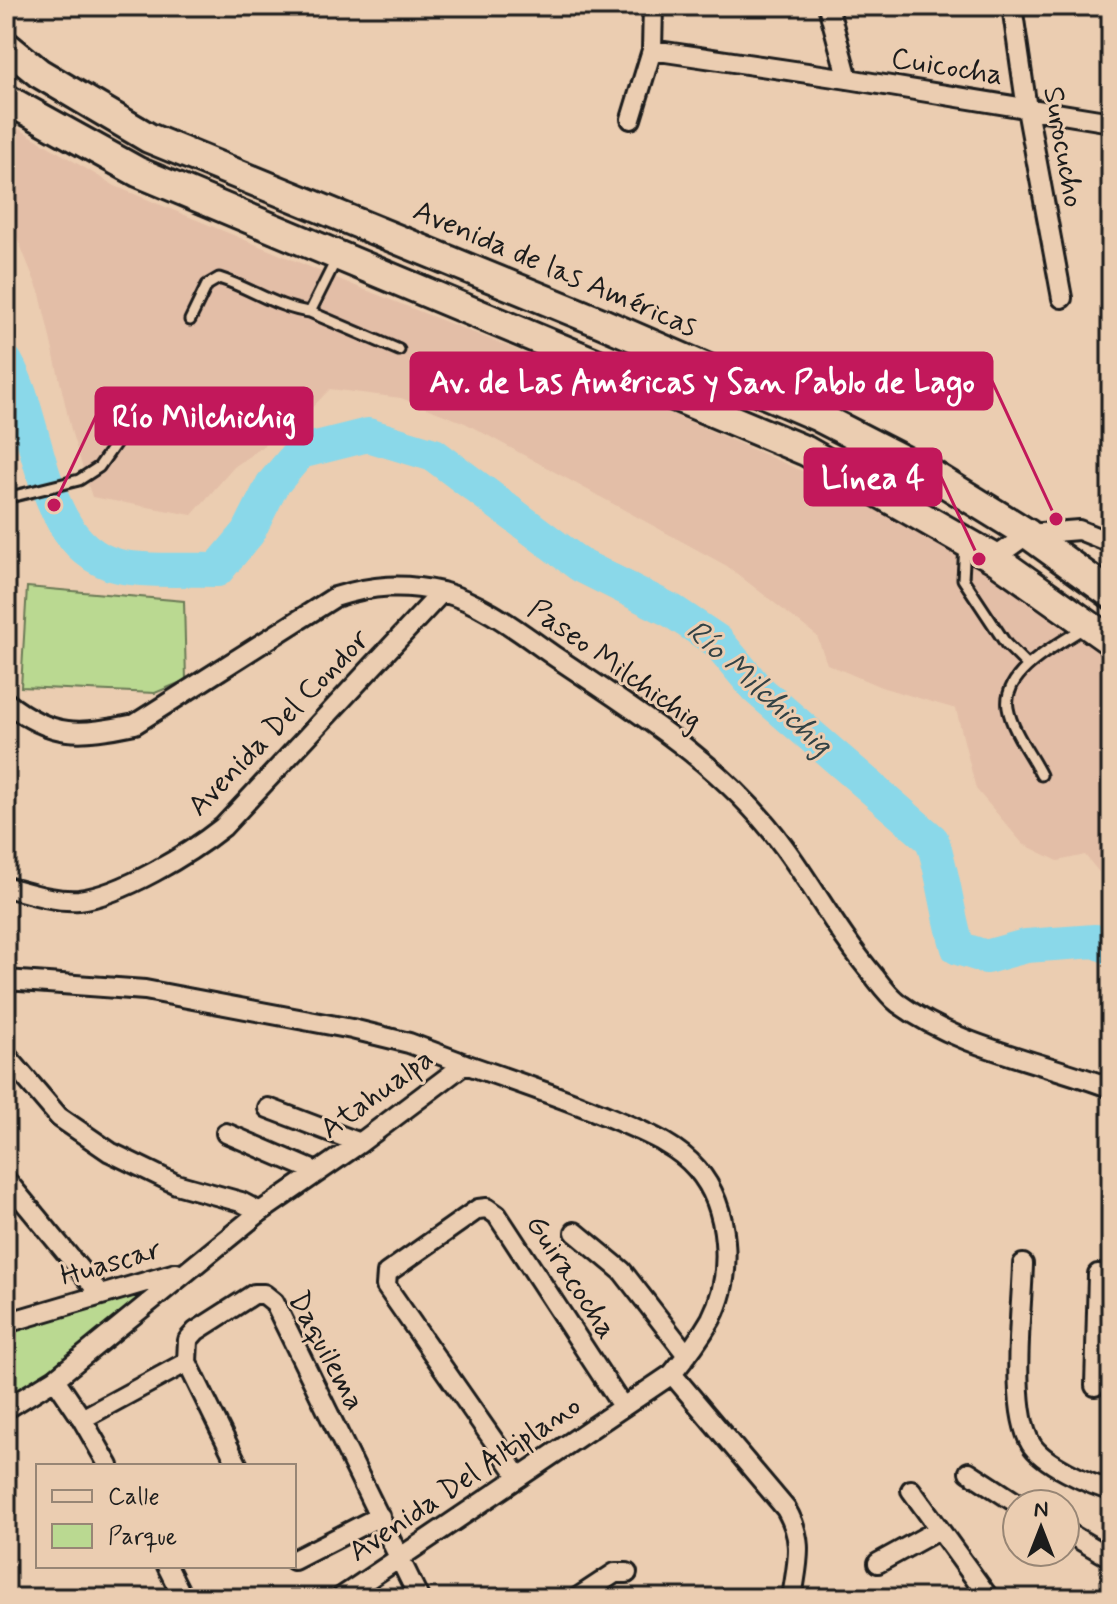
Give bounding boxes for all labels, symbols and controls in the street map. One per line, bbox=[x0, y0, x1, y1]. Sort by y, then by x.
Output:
street label: Cuicocha bbox=[888, 39, 1006, 95]
street label: Surocucho bbox=[1033, 84, 1093, 210]
street label: Avenida de las Américas bbox=[407, 191, 703, 347]
callout: Av. de Las Américas y San Pablo de Lago bbox=[411, 353, 992, 409]
text: Av. de Las Américas y San Pablo de Lago bbox=[429, 362, 975, 407]
callout: Río Milchichig bbox=[96, 388, 312, 444]
text: Río Milchichig bbox=[112, 397, 296, 440]
callout: Línea 4 bbox=[805, 449, 941, 505]
text: Línea 4 bbox=[821, 458, 925, 500]
street label: Paseo Milchichig bbox=[520, 590, 710, 740]
water label: Río Milchichig bbox=[676, 611, 842, 766]
street label: Avenida Del Condor bbox=[179, 620, 379, 825]
street label: Atahualpa bbox=[313, 1040, 441, 1148]
street label: Guiracocha bbox=[516, 1207, 626, 1347]
street label: Huascar bbox=[56, 1230, 166, 1296]
street label: Daquilema bbox=[278, 1284, 374, 1418]
street label: Avenida Del Altiplano bbox=[341, 1387, 589, 1571]
legend bbox=[36, 1464, 296, 1568]
text: Calle bbox=[108, 1482, 160, 1513]
north arrow bbox=[1001, 1488, 1081, 1568]
text: N bbox=[1034, 1496, 1048, 1524]
text: Parque bbox=[108, 1522, 177, 1553]

